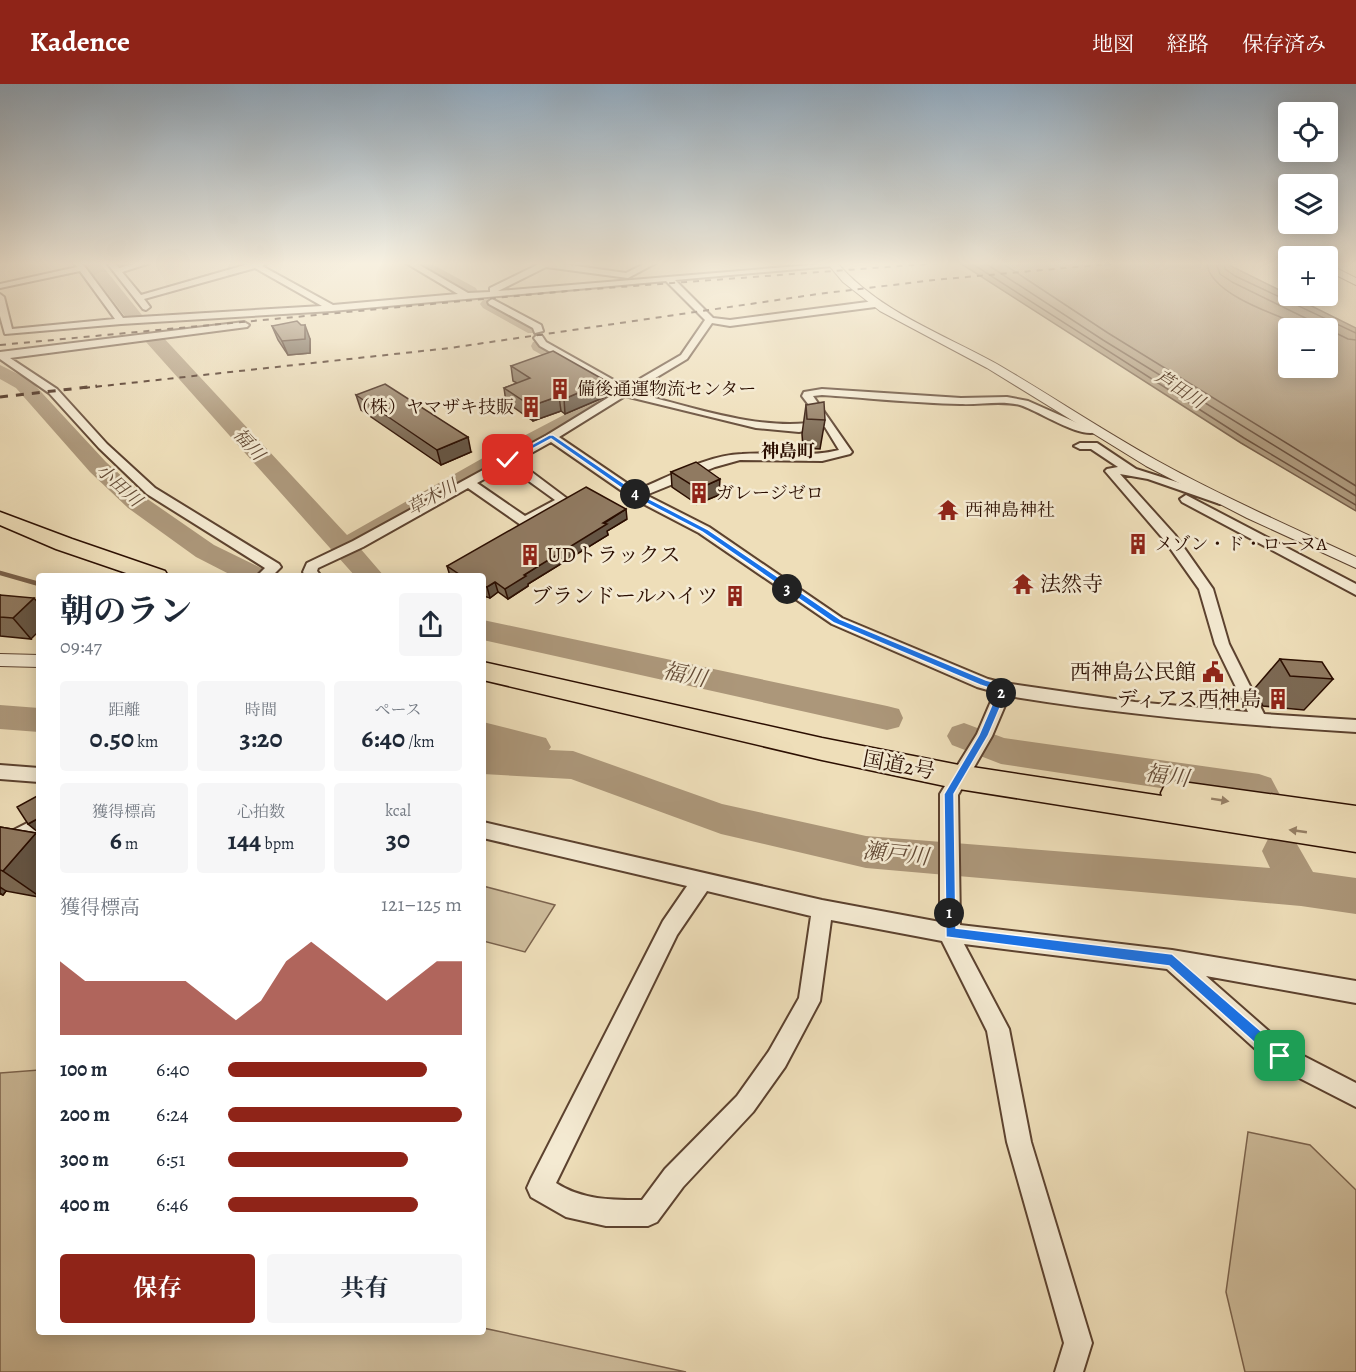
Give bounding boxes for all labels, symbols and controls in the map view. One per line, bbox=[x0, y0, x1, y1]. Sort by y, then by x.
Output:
text: Kadence bbox=[30, 23, 130, 61]
text: 地図 bbox=[1092, 30, 1134, 58]
text: 経路 bbox=[1167, 30, 1209, 58]
text: 保存済み bbox=[1242, 30, 1326, 58]
map controls bbox=[1278, 102, 1338, 378]
button: locate bbox=[1278, 102, 1338, 162]
button: layers bbox=[1278, 174, 1338, 234]
button: + bbox=[1278, 246, 1338, 306]
button: − bbox=[1278, 318, 1338, 378]
water label: 芦田川 bbox=[1151, 364, 1211, 415]
building icon: 備後通運物流センター bbox=[548, 377, 572, 401]
place label: 備後通運物流センター bbox=[577, 377, 756, 401]
place label: （株）ヤマザキ技販 bbox=[352, 395, 514, 419]
building icon: （株）ヤマザキ技販 bbox=[519, 395, 543, 419]
water label: 福川 bbox=[228, 423, 271, 467]
pin bbox=[482, 434, 533, 485]
district label: 神島町 bbox=[761, 439, 815, 463]
icon: check bbox=[491, 443, 524, 476]
water label: 小田川 bbox=[91, 458, 149, 513]
water label: 草木川 bbox=[403, 472, 463, 521]
pin: 4 bbox=[620, 479, 650, 509]
building icon: ガレージゼロ bbox=[687, 481, 711, 505]
place label: ガレージゼロ bbox=[716, 481, 824, 505]
text: 4 bbox=[631, 483, 639, 505]
temple icon: 西神島神社 bbox=[936, 498, 960, 522]
place label: 西神島神社 bbox=[965, 498, 1055, 522]
building icon: メゾン・ド・ローヌA bbox=[1126, 532, 1150, 556]
place label: メゾン・ド・ローヌA bbox=[1155, 532, 1327, 556]
place label: UDトラックス bbox=[547, 541, 680, 569]
building icon: UDトラックス bbox=[518, 543, 542, 567]
place label: 法然寺 bbox=[1040, 570, 1103, 598]
temple icon: 法然寺 bbox=[1011, 572, 1035, 596]
pin: 3 bbox=[772, 574, 802, 604]
text: 3 bbox=[784, 578, 790, 600]
place label: ブランドールハイツ bbox=[531, 582, 718, 610]
building icon: ブランドールハイツ bbox=[723, 584, 747, 608]
text: 朝のラン bbox=[60, 588, 192, 633]
button: share bbox=[399, 593, 462, 656]
text: 09:47 bbox=[60, 633, 102, 660]
water label: 福川 bbox=[660, 656, 711, 695]
place label: 西神島公民館 bbox=[1070, 658, 1196, 686]
public building icon: 西神島公民館 bbox=[1201, 660, 1225, 684]
pin: 2 bbox=[986, 678, 1016, 708]
text: 2 bbox=[997, 682, 1005, 704]
place label: ディアス西神島 bbox=[1117, 685, 1261, 713]
building icon: ディアス西神島 bbox=[1266, 687, 1290, 711]
text: 距離 bbox=[108, 699, 140, 721]
text: 時間 bbox=[245, 699, 277, 721]
text: ペース bbox=[374, 699, 422, 721]
text: 0.50 bbox=[90, 721, 134, 756]
text: 3:20 bbox=[239, 721, 283, 756]
text: 6:40 bbox=[361, 721, 405, 756]
text: km bbox=[134, 731, 158, 753]
text: /km bbox=[405, 731, 435, 753]
street label: 国道2号 bbox=[861, 744, 937, 786]
water label: 福川 bbox=[1143, 758, 1193, 794]
one-way arrow bbox=[1211, 795, 1230, 804]
text: kcal bbox=[385, 800, 411, 822]
text: 獲得標高 bbox=[92, 801, 156, 823]
text: 心拍数 bbox=[237, 801, 285, 823]
text: 30 bbox=[386, 822, 410, 857]
text: 6 bbox=[110, 823, 122, 858]
text: 144 bbox=[228, 823, 261, 858]
one-way arrow bbox=[1289, 826, 1308, 835]
text: m bbox=[122, 833, 138, 855]
text: bpm bbox=[261, 833, 294, 855]
water label: 瀬戸川 bbox=[862, 836, 932, 873]
text: 121–125 m bbox=[381, 891, 462, 918]
text: 獲得標高 bbox=[60, 894, 140, 921]
pin: 1 bbox=[934, 898, 964, 928]
text: 1 bbox=[946, 902, 952, 924]
pin bbox=[1254, 1030, 1305, 1081]
icon: arrive bbox=[1263, 1039, 1296, 1072]
text: 100 m bbox=[60, 1056, 108, 1083]
text: 6:40 bbox=[156, 1056, 190, 1083]
text: 200 m bbox=[60, 1101, 110, 1128]
text: 6:24 bbox=[156, 1101, 189, 1128]
text: 300 m bbox=[60, 1146, 109, 1173]
text: 6:51 bbox=[156, 1146, 185, 1173]
text: 400 m bbox=[60, 1191, 110, 1218]
text: 6:46 bbox=[156, 1191, 188, 1218]
button: 保存 bbox=[60, 1254, 255, 1323]
button: 共有 bbox=[267, 1254, 462, 1323]

